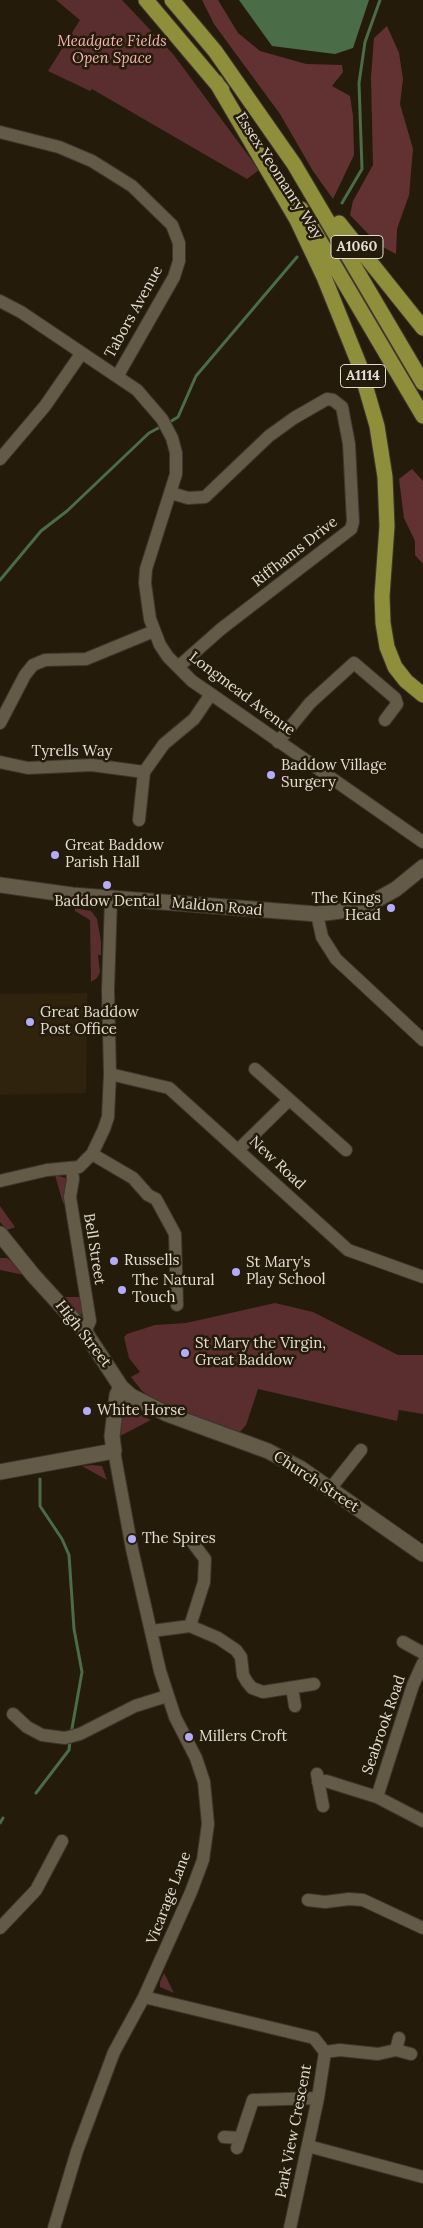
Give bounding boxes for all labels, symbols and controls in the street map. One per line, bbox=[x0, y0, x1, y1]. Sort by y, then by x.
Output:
park label: Meadgate Fields Open Space bbox=[57, 33, 167, 68]
street label: Essex Yeomanry Way bbox=[231, 109, 327, 243]
road number: A1060 bbox=[331, 236, 383, 258]
street label: Tabors Avenue bbox=[101, 263, 167, 361]
road number: A1114 bbox=[340, 364, 386, 388]
street label: Riffhams Drive bbox=[249, 513, 341, 591]
street label: Longmead Avenue bbox=[186, 648, 298, 740]
street label: Tyrells Way bbox=[32, 743, 112, 761]
place label: Baddow Village Surgery bbox=[281, 757, 387, 792]
marker: Baddow Village Surgery bbox=[265, 769, 277, 781]
place label: Great Baddow Parish Hall bbox=[65, 837, 164, 872]
marker: Great Baddow Parish Hall bbox=[49, 849, 61, 861]
marker: Baddow Dental bbox=[101, 879, 113, 891]
place label: The Kings Head bbox=[312, 890, 381, 925]
place label: Baddow Dental bbox=[54, 893, 160, 911]
street label: Maldon Road bbox=[171, 894, 263, 920]
marker: The Kings Head bbox=[385, 902, 397, 914]
place label: Great Baddow Post Office bbox=[40, 1004, 139, 1039]
marker: Great Baddow Post Office bbox=[24, 1016, 36, 1028]
street label: New Road bbox=[245, 1133, 309, 1193]
street label: Bell Street bbox=[79, 1212, 109, 1286]
place label: Russells bbox=[124, 1252, 179, 1270]
place label: St Mary's Play School bbox=[246, 1254, 326, 1289]
marker: Russells bbox=[108, 1255, 120, 1267]
marker: St Mary's Play School bbox=[230, 1266, 242, 1278]
place label: The Natural Touch bbox=[132, 1272, 215, 1307]
marker: The Natural Touch bbox=[116, 1284, 128, 1296]
street label: High Street bbox=[51, 1297, 115, 1371]
place label: St Mary the Virgin, Great Baddow bbox=[195, 1335, 326, 1370]
marker: St Mary the Virgin, Great Baddow bbox=[179, 1347, 191, 1359]
place label: White Horse bbox=[97, 1402, 185, 1420]
marker: White Horse bbox=[81, 1405, 93, 1417]
street label: Church Street bbox=[270, 1448, 362, 1516]
place label: The Spires bbox=[142, 1530, 216, 1548]
marker: The Spires bbox=[126, 1533, 138, 1545]
street label: Seabrook Road bbox=[359, 1673, 409, 1777]
place label: Millers Croft bbox=[199, 1728, 287, 1746]
marker: Millers Croft bbox=[183, 1731, 195, 1743]
street label: Vicarage Lane bbox=[143, 1849, 195, 1947]
street label: Park View Crescent bbox=[272, 2063, 316, 2199]

